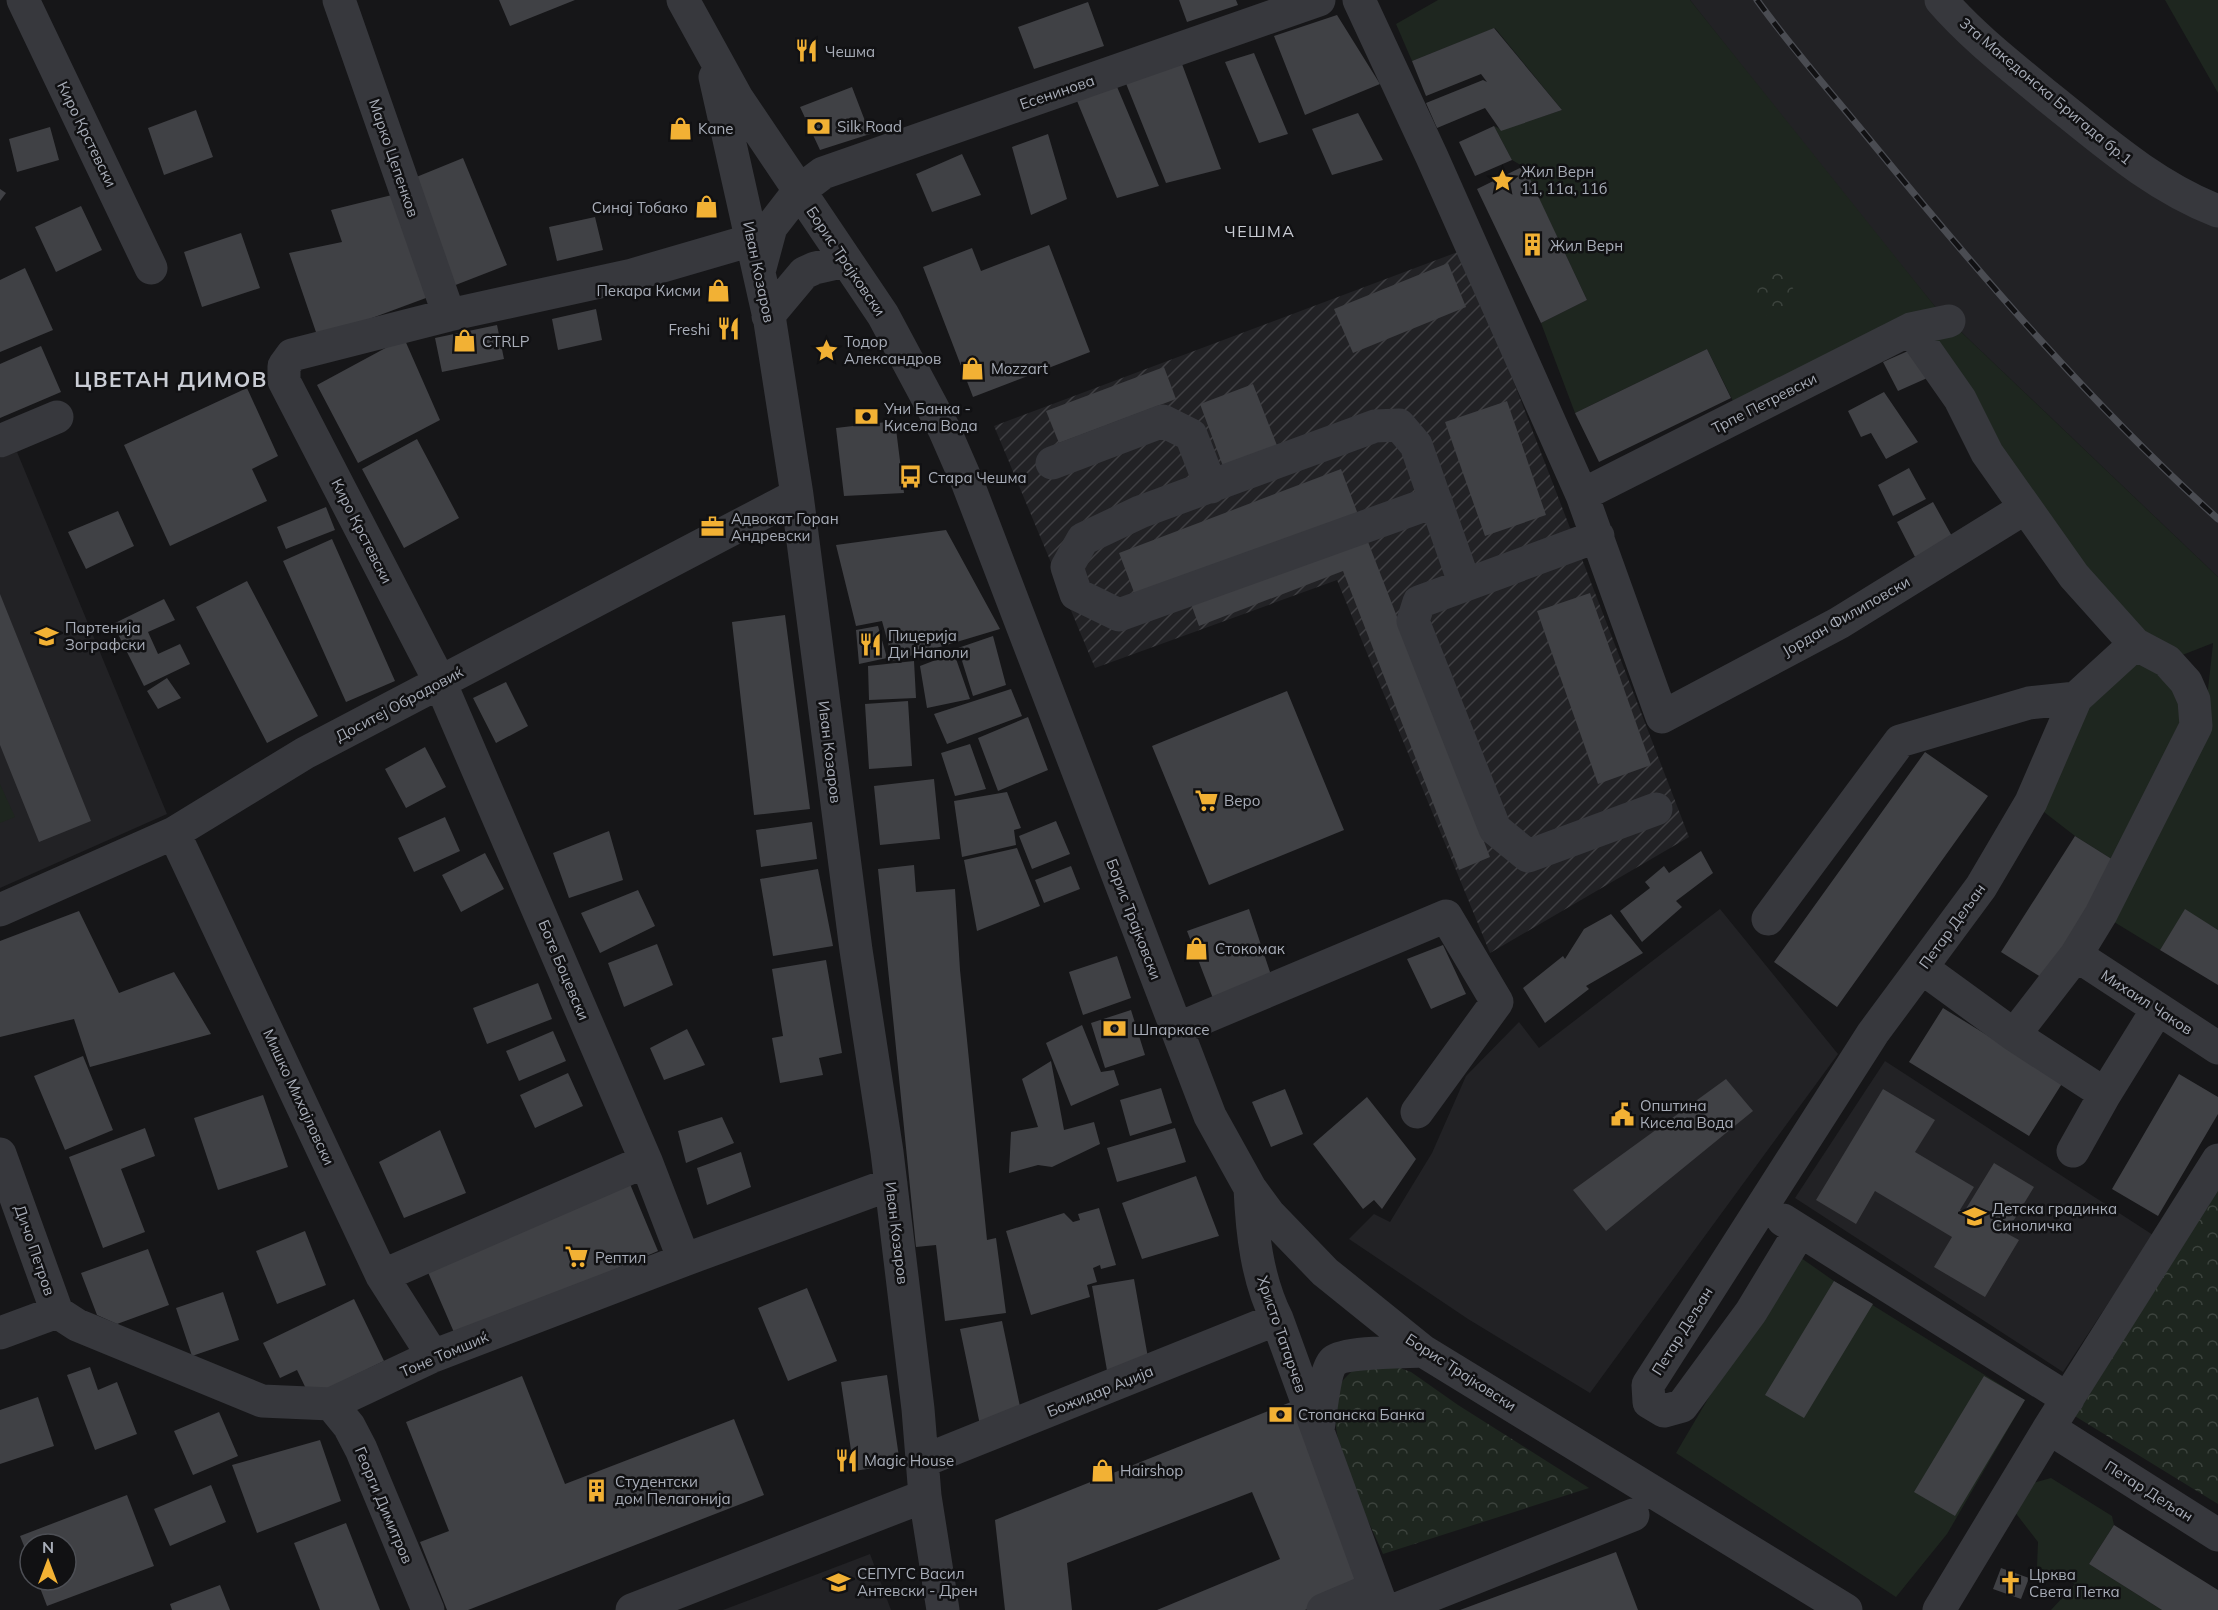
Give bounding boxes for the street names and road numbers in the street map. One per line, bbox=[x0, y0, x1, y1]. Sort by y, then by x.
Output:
street label: 3та Македонска Бригада бр.1 bbox=[1956, 13, 2136, 169]
street label: Есенинова bbox=[1017, 70, 1097, 114]
street label: Киро Крстевски bbox=[53, 78, 121, 190]
street label: Марко Цепенков bbox=[365, 96, 423, 220]
street label: Борис Трајковски bbox=[802, 203, 890, 319]
street label: Иван Козаров bbox=[739, 220, 779, 324]
street label: Трпе Петревски bbox=[1708, 368, 1820, 438]
street label: Киро Крстевски bbox=[327, 475, 397, 587]
street label: Јордан Филиповски bbox=[1779, 572, 1913, 660]
street label: Доситеј Обрадовиќ bbox=[332, 662, 467, 746]
street label: Иван Козаров bbox=[814, 700, 846, 804]
street label: Борис Трајковски bbox=[1102, 856, 1166, 982]
street label: Петар Дељан bbox=[1915, 880, 1989, 972]
street label: Боте Боцевски bbox=[534, 917, 594, 1023]
street label: Михаил Чаков bbox=[2098, 965, 2196, 1039]
street label: Мишко Михајловски bbox=[259, 1026, 339, 1168]
street label: Иван Козаров bbox=[881, 1181, 913, 1285]
street label: Дичо Петров bbox=[11, 1202, 59, 1298]
street label: Христо Татарчев bbox=[1253, 1273, 1311, 1395]
street label: Петар Дељан bbox=[1647, 1283, 1717, 1379]
street label: Тоне Томшиќ bbox=[397, 1327, 492, 1381]
street label: Борис Трајковски bbox=[1402, 1329, 1520, 1415]
street label: Божидар Аџија bbox=[1044, 1361, 1156, 1421]
street label: Георги Димитров bbox=[351, 1444, 417, 1566]
street label: Петар Дељан bbox=[2101, 1456, 2197, 1526]

